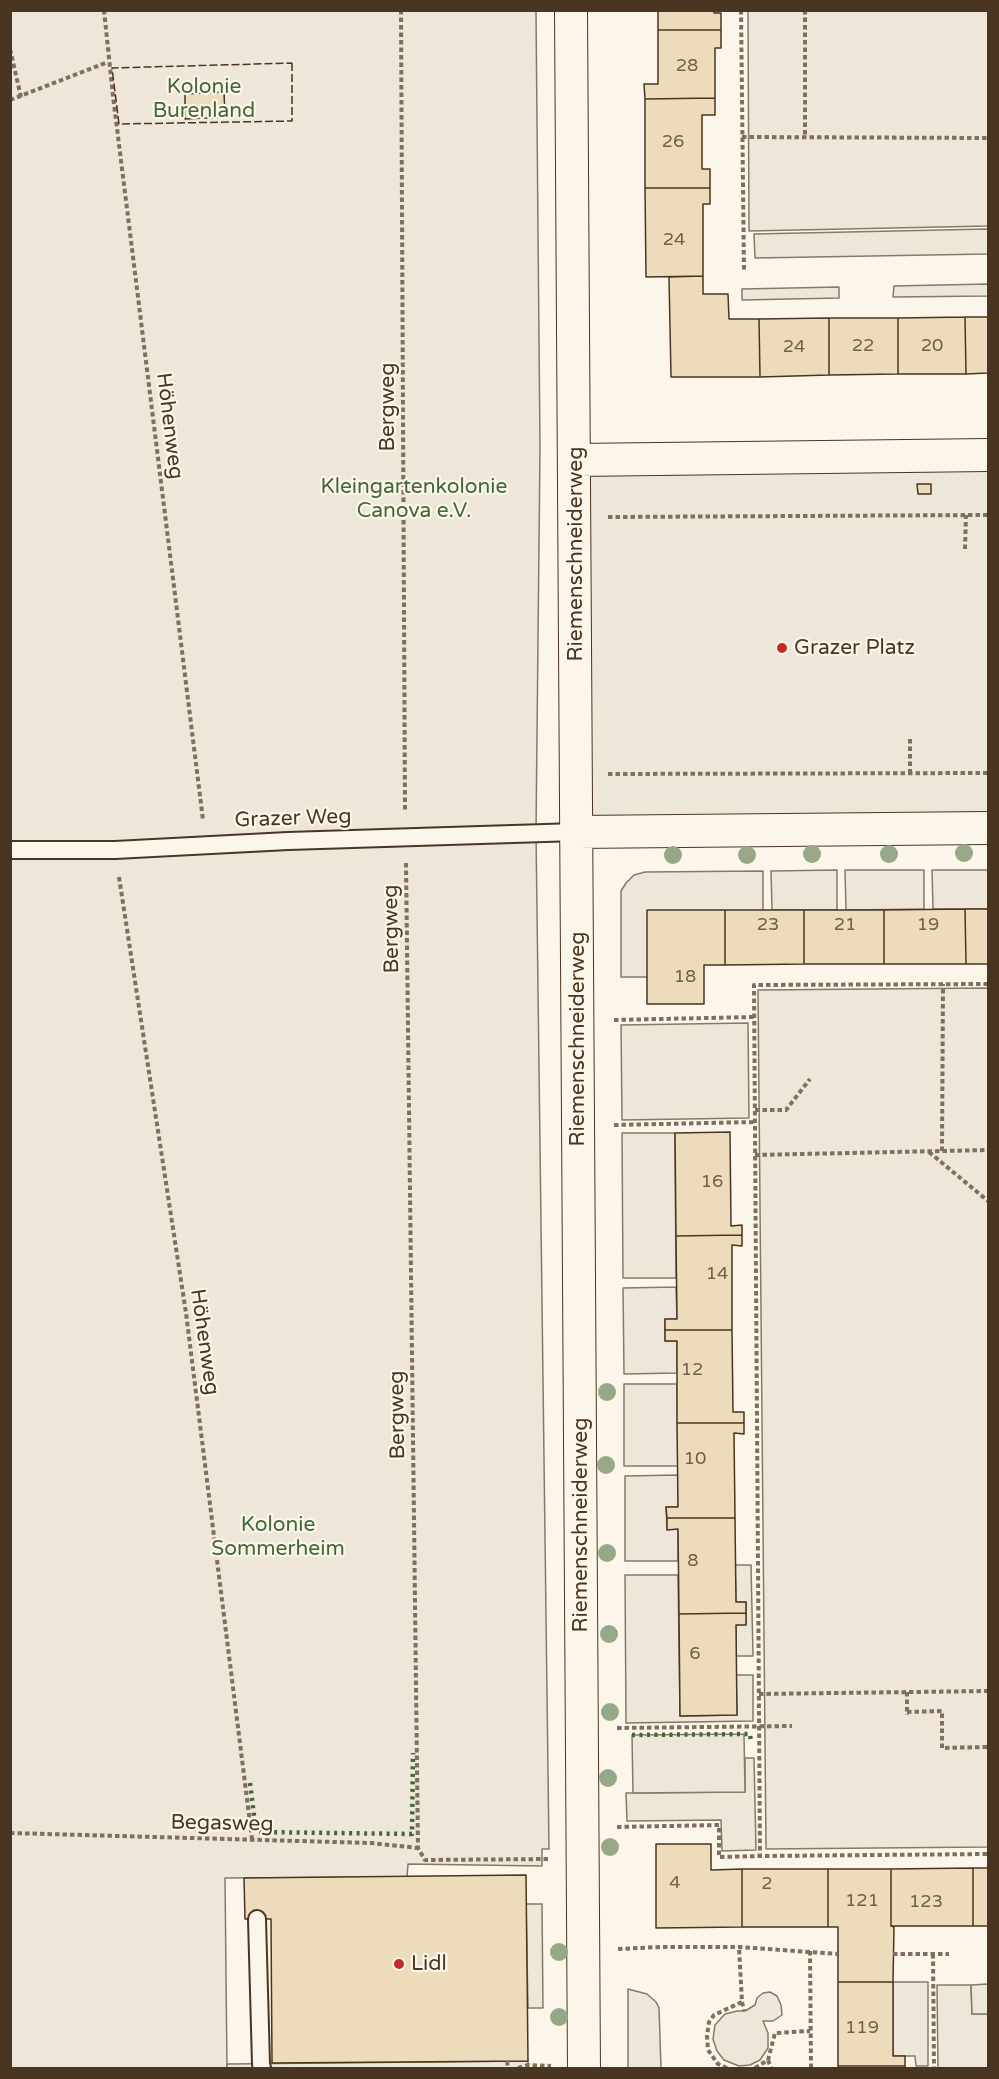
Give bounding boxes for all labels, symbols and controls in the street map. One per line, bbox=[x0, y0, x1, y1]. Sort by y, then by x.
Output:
house number: 28 bbox=[676, 55, 698, 77]
park label: Kolonie Burenland bbox=[153, 74, 255, 124]
house number: 26 bbox=[662, 131, 684, 153]
house number: 24 bbox=[663, 229, 685, 251]
house number: 22 bbox=[852, 335, 874, 357]
house number: 20 bbox=[921, 335, 943, 357]
house number: 24 bbox=[783, 336, 805, 358]
street label: Bergweg bbox=[375, 363, 401, 451]
street label: Höhenweg bbox=[150, 371, 188, 481]
street label: Riemenschneiderweg bbox=[563, 447, 589, 661]
park label: Kleingartenkolonie Canova e.V. bbox=[321, 474, 507, 524]
place label: Grazer Platz bbox=[794, 635, 915, 661]
marker: Grazer Platz bbox=[775, 641, 789, 655]
street label: Grazer Weg bbox=[234, 804, 352, 834]
street label: Bergweg bbox=[379, 884, 405, 974]
house number: 23 bbox=[757, 914, 779, 936]
house number: 21 bbox=[834, 914, 856, 936]
house number: 19 bbox=[917, 914, 939, 936]
street label: Riemenschneiderweg bbox=[565, 932, 591, 1146]
house number: 18 bbox=[674, 966, 696, 988]
house number: 16 bbox=[701, 1171, 723, 1193]
house number: 14 bbox=[706, 1263, 728, 1285]
street label: Höhenweg bbox=[184, 1287, 224, 1397]
house number: 12 bbox=[681, 1359, 703, 1381]
street label: Bergweg bbox=[385, 1370, 411, 1460]
street label: Riemenschneiderweg bbox=[568, 1418, 594, 1632]
house number: 10 bbox=[684, 1448, 706, 1470]
park label: Kolonie Sommerheim bbox=[211, 1512, 345, 1562]
house number: 8 bbox=[687, 1550, 699, 1572]
house number: 6 bbox=[689, 1643, 701, 1665]
street label: Begasweg bbox=[170, 1811, 274, 1837]
house number: 4 bbox=[669, 1872, 681, 1894]
house number: 2 bbox=[761, 1873, 773, 1895]
house number: 121 bbox=[845, 1890, 879, 1912]
house number: 123 bbox=[909, 1891, 943, 1913]
place label: Lidl bbox=[411, 1951, 447, 1977]
marker: Lidl bbox=[392, 1957, 406, 1971]
house number: 119 bbox=[845, 2017, 879, 2039]

